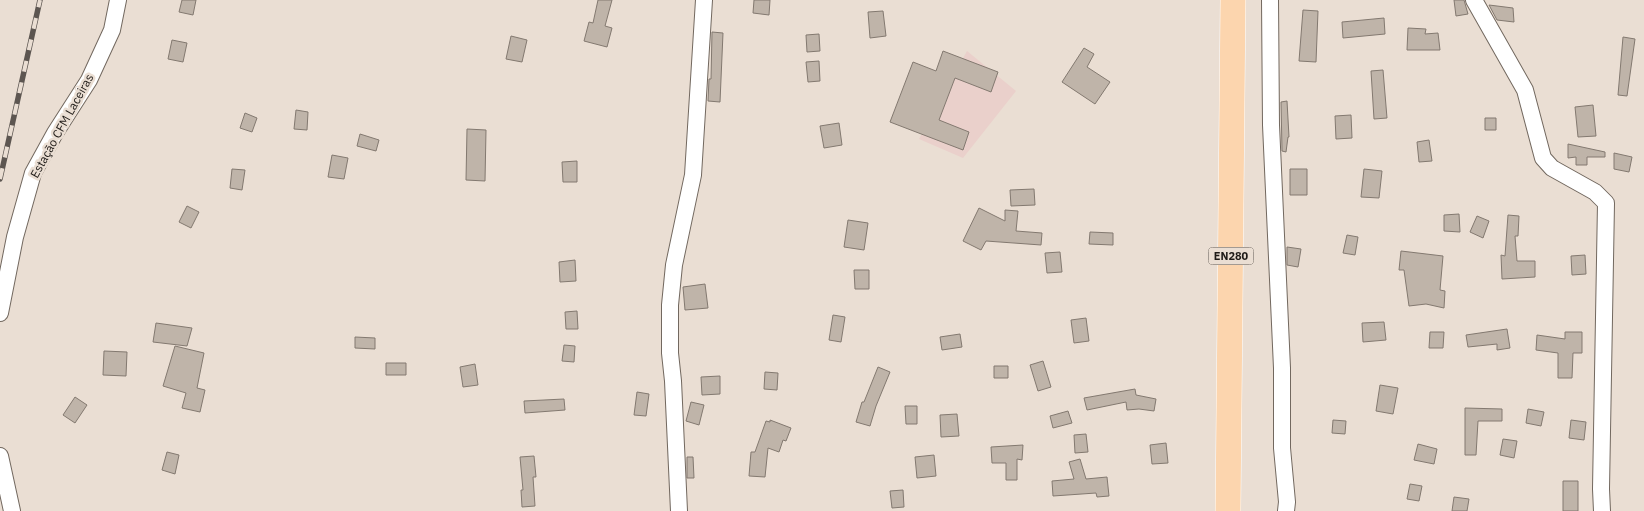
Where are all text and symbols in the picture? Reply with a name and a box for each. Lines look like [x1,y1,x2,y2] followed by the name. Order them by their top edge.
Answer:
[27,71,96,180] street label: Estação CFM Laceiras
[1208,248,1254,264] road number: EN280

